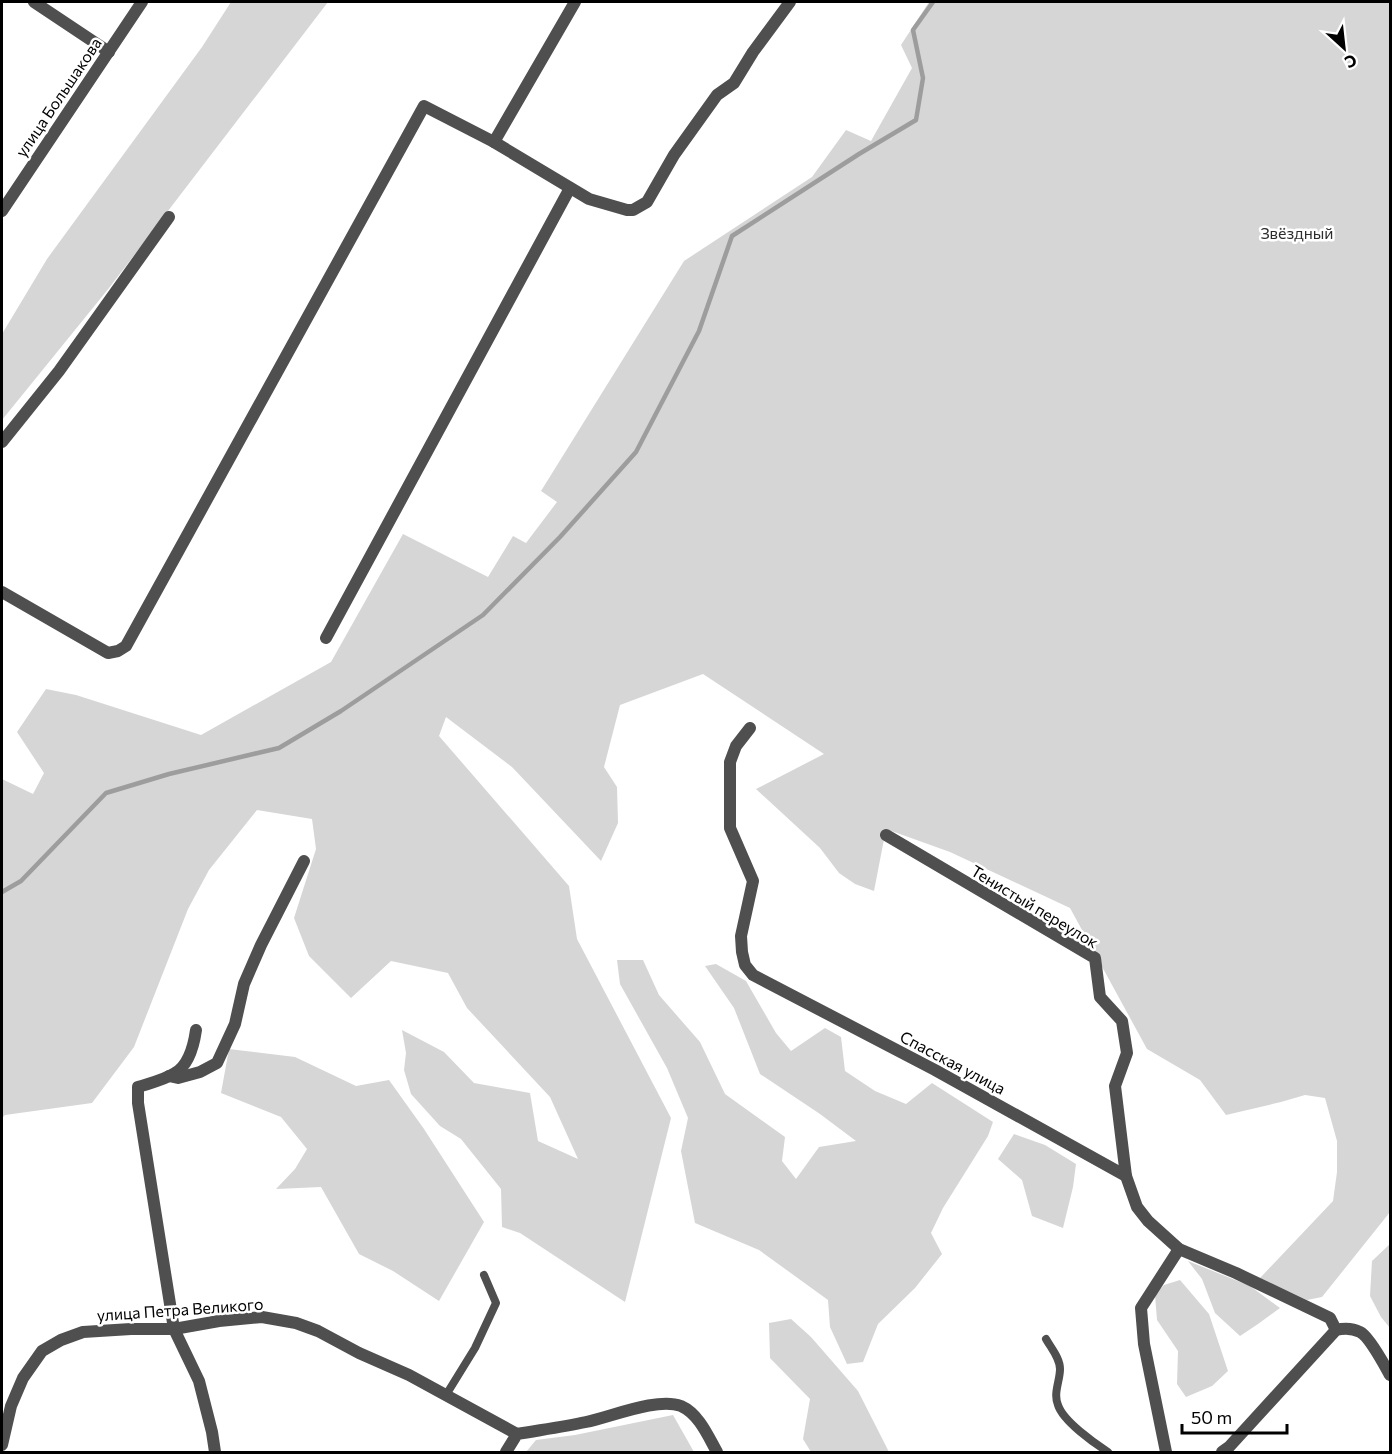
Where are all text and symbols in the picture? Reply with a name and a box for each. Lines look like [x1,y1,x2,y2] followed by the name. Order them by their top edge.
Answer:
[1314,18,1374,78] north arrow
[11,34,105,160] street label: улица Большакова
[1342,51,1360,73] text: С
[1260,223,1334,242] park label: Звёздный
[968,860,1103,952] street label: Тенистый переулок
[897,1026,1009,1098] street label: Спасская улица
[96,1294,264,1324] street label: улица Петра Великого
[1182,1397,1287,1435] scale bar
[1191,1406,1232,1428] text: 50 m

